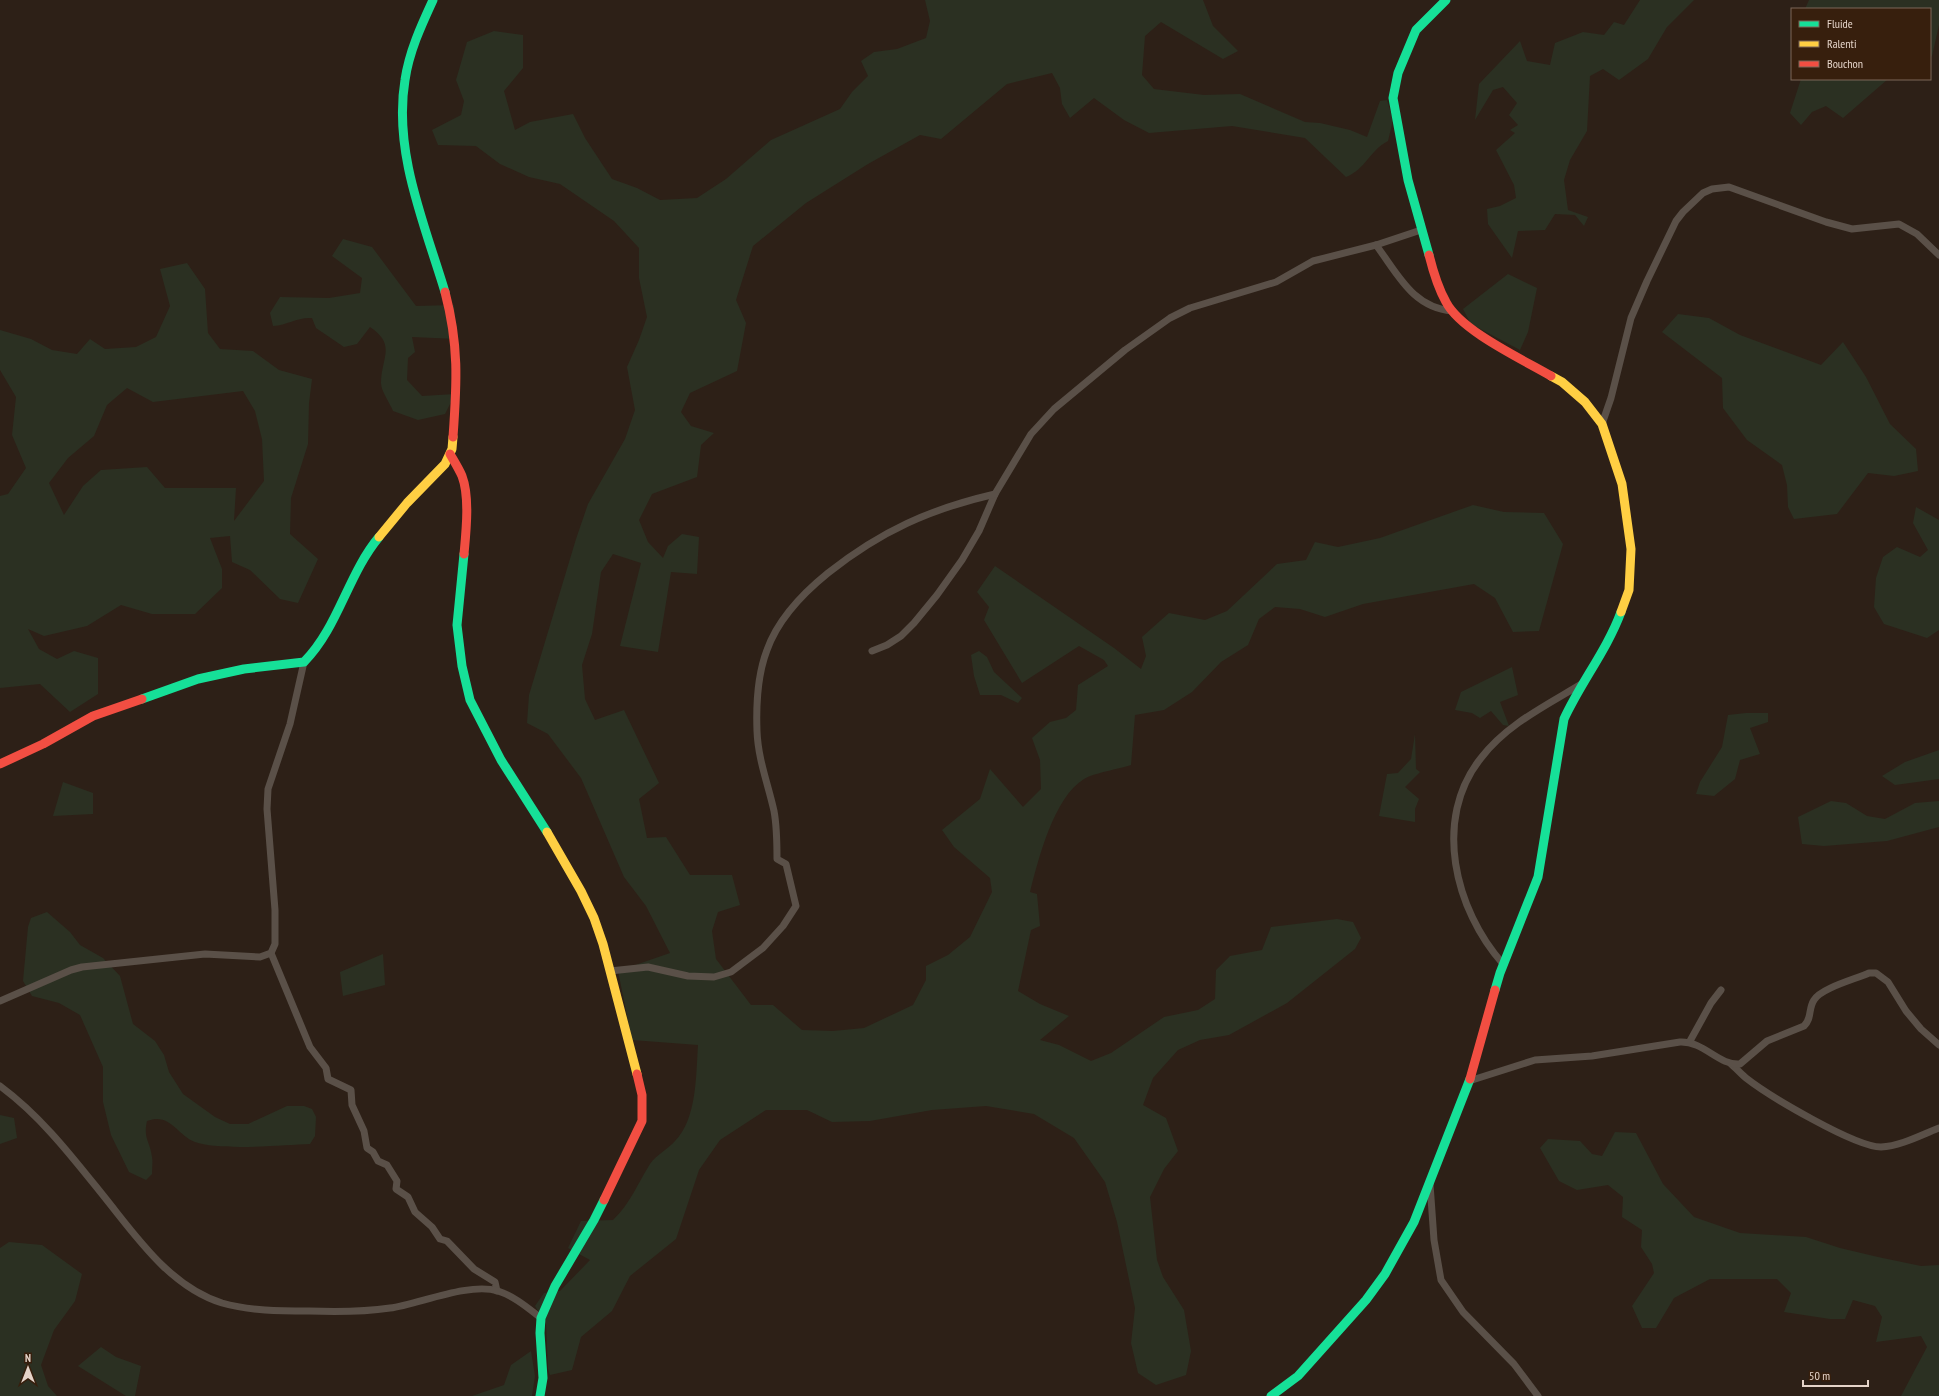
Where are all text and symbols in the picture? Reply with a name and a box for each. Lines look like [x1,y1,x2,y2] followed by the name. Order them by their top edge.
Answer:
[1791,8,1931,80] legend
[1827,16,1853,31] text: Fluide
[1827,36,1856,51] text: Ralenti
[1827,56,1863,71] text: Bouchon
[8,1348,48,1388] north arrow
[25,1351,31,1365] text: N
[1803,1362,1868,1388] scale bar
[1809,1368,1830,1383] text: 50 m

